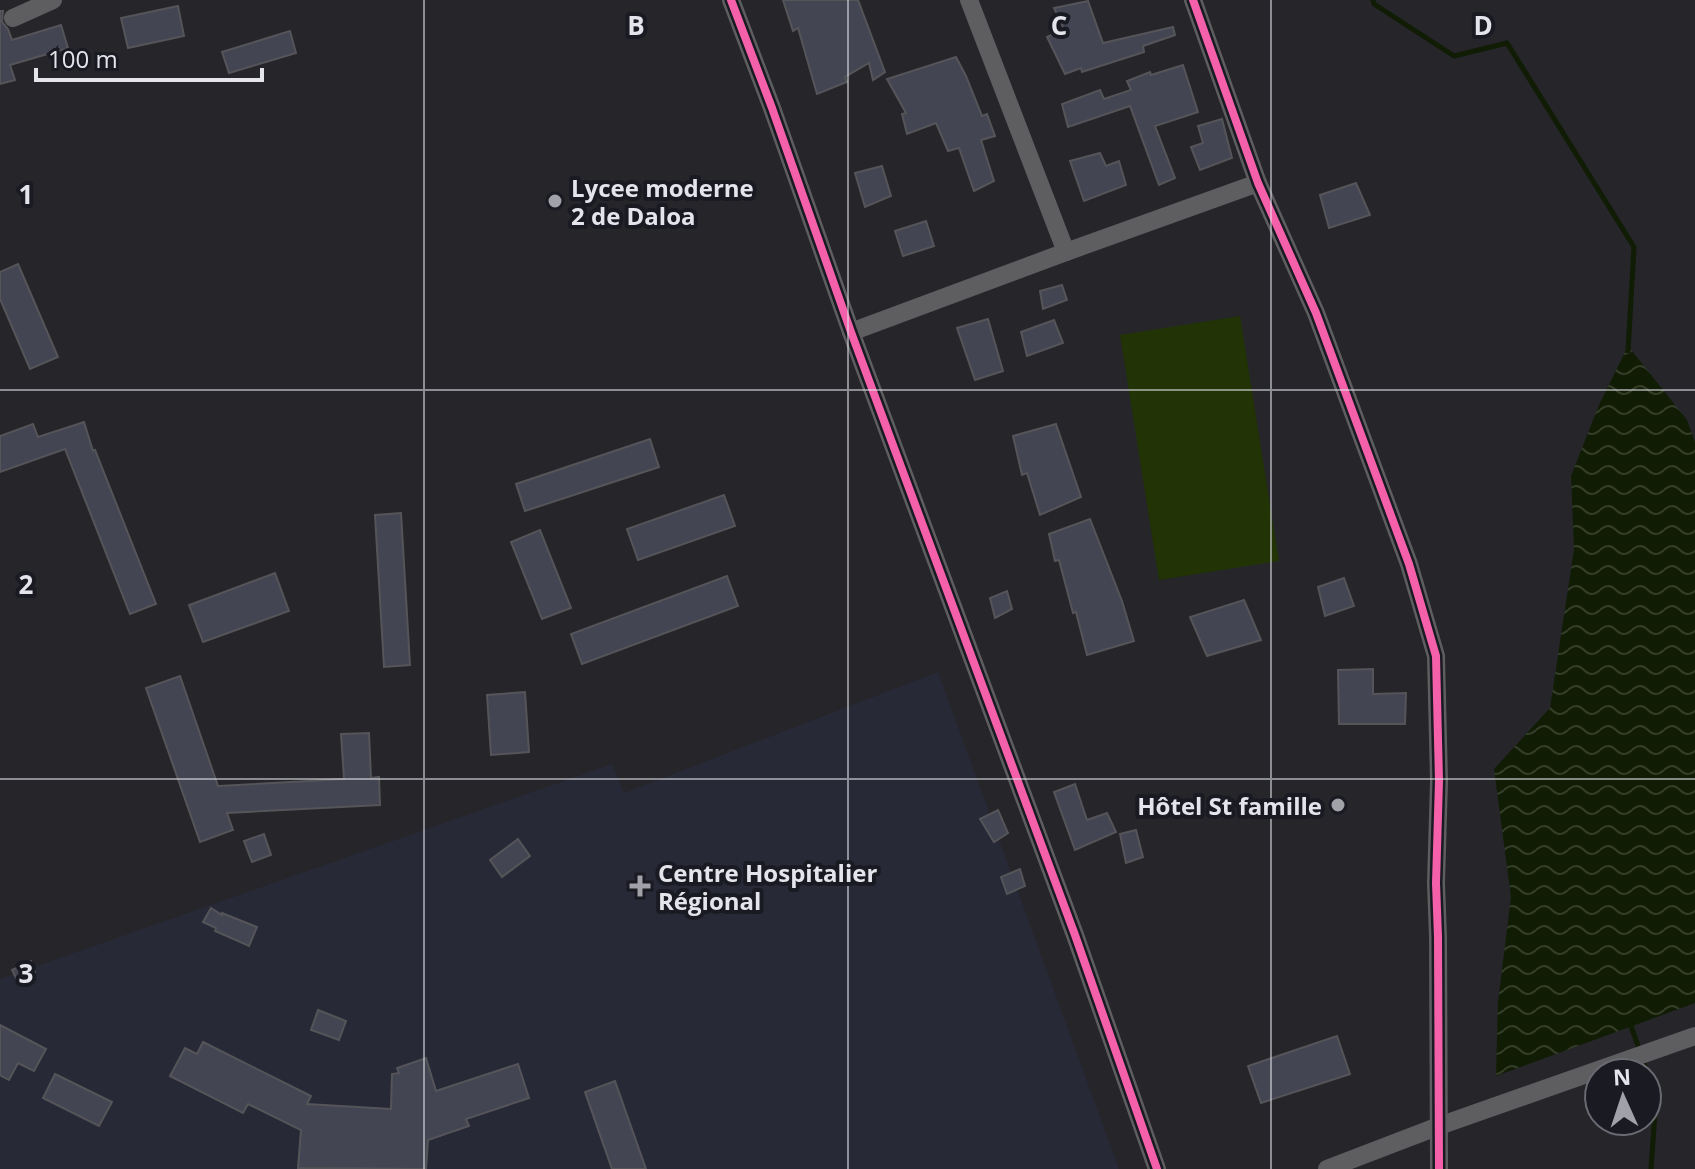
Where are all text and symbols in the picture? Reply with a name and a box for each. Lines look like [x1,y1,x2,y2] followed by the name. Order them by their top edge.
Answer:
[627,7,645,43] text: B
[1051,7,1067,43] text: C
[1473,7,1493,43] text: D
[36,32,262,82] scale bar
[48,42,118,75] text: 100 m
[571,171,754,232] place label: Lycee moderne 2 de Daloa
[19,176,33,212] text: 1
[546,192,564,210] marker: Lycee moderne 2 de Daloa
[19,566,34,602] text: 2
[1137,789,1322,822] place label: Hôtel St famille
[1329,796,1347,814] marker: Hôtel St famille
[658,856,877,917] place label: Centre Hospitalier Régional
[629,875,651,897] marker: Centre Hospitalier Régional
[19,955,33,991] text: 3
[1583,1057,1663,1137] north arrow
[1612,1061,1632,1091] text: N

